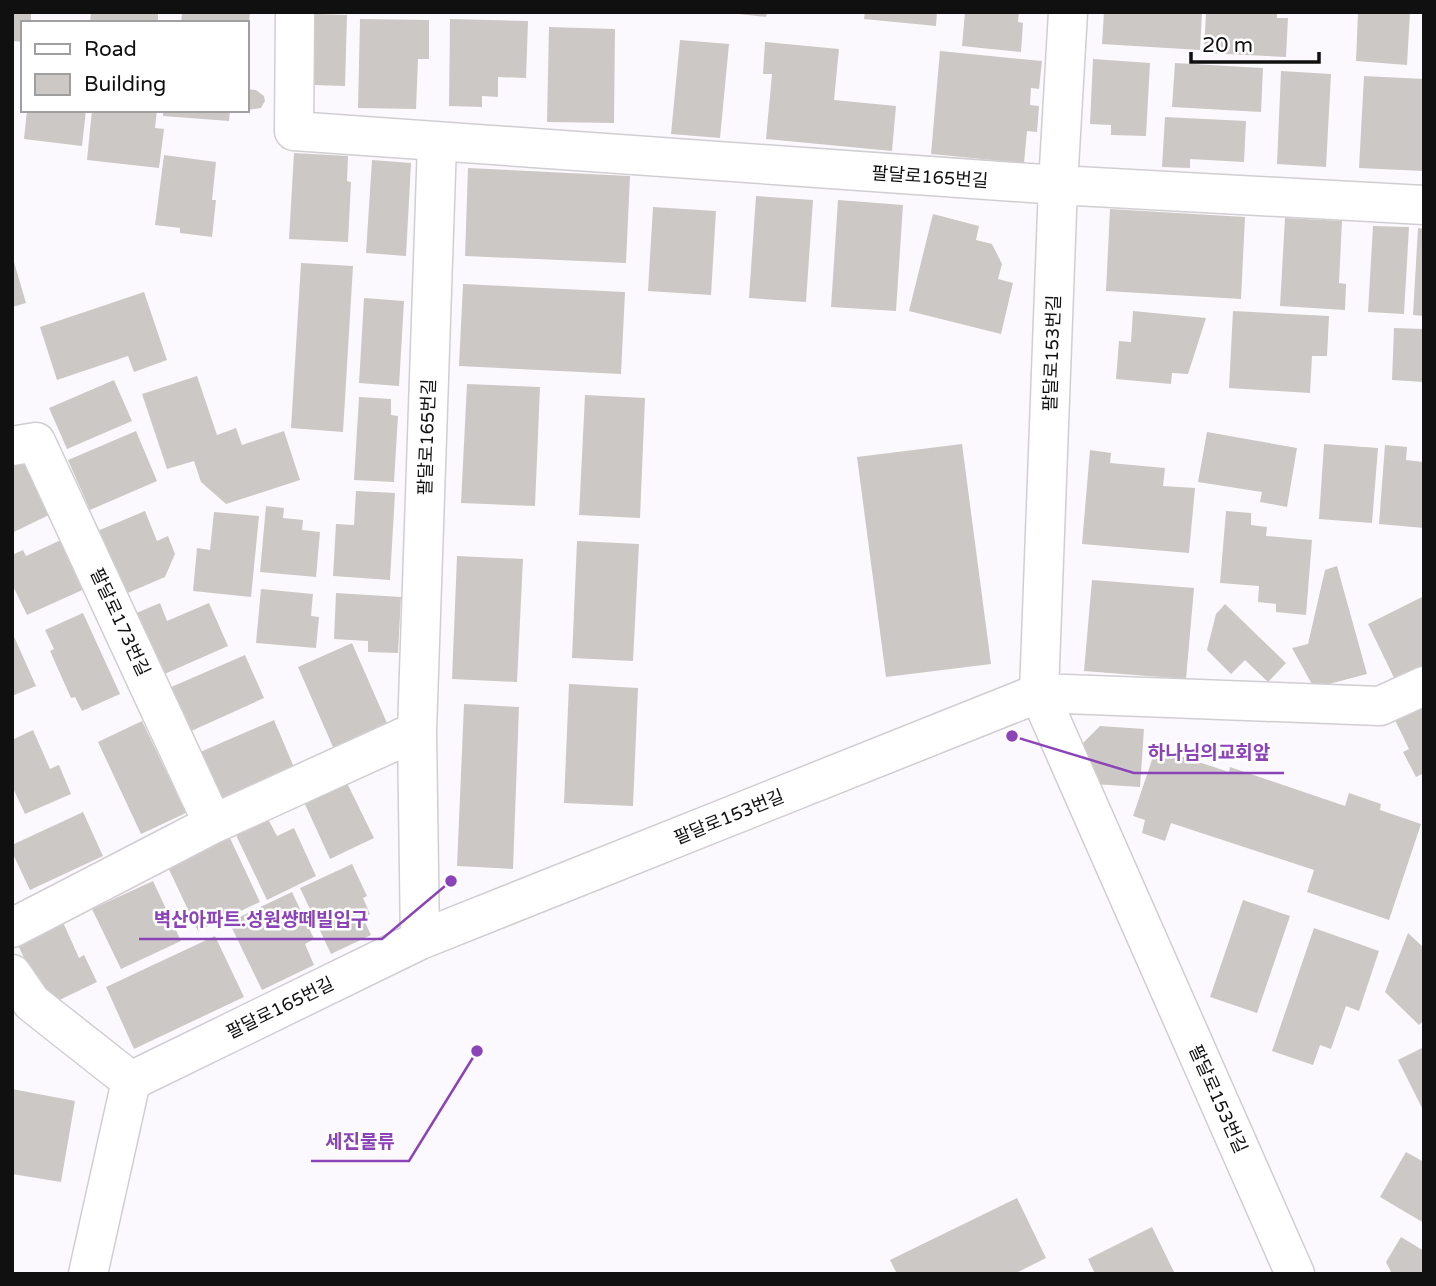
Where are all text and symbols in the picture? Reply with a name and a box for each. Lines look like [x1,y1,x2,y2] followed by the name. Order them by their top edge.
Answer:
[21,21,248,112] legend
[1191,21,1319,65] scale bar
[1202,33,1253,58] text: 20 m
[84,37,137,62] text: Road
[84,72,166,97] text: Building
[871,162,989,192] street label: 팔달로165번길
[1039,294,1065,412] street label: 팔달로153번길
[414,378,440,496] street label: 팔달로165번길
[85,564,155,680] street label: 팔달로173번길
[1134,733,1284,773] callout: 하나님의교회앞
[1148,742,1270,764] text: 하나님의교회앞
[671,785,787,849] street label: 팔달로153번길
[139,899,382,939] callout: 벽산아파트.성원썅떼빌입구
[154,909,368,931] text: 벽산아파트.성원썅떼빌입구
[223,973,337,1043] street label: 팔달로165번길
[1184,1041,1252,1157] street label: 팔달로153번길
[311,1121,409,1161] callout: 세진물류
[325,1131,395,1153] text: 세진물류

